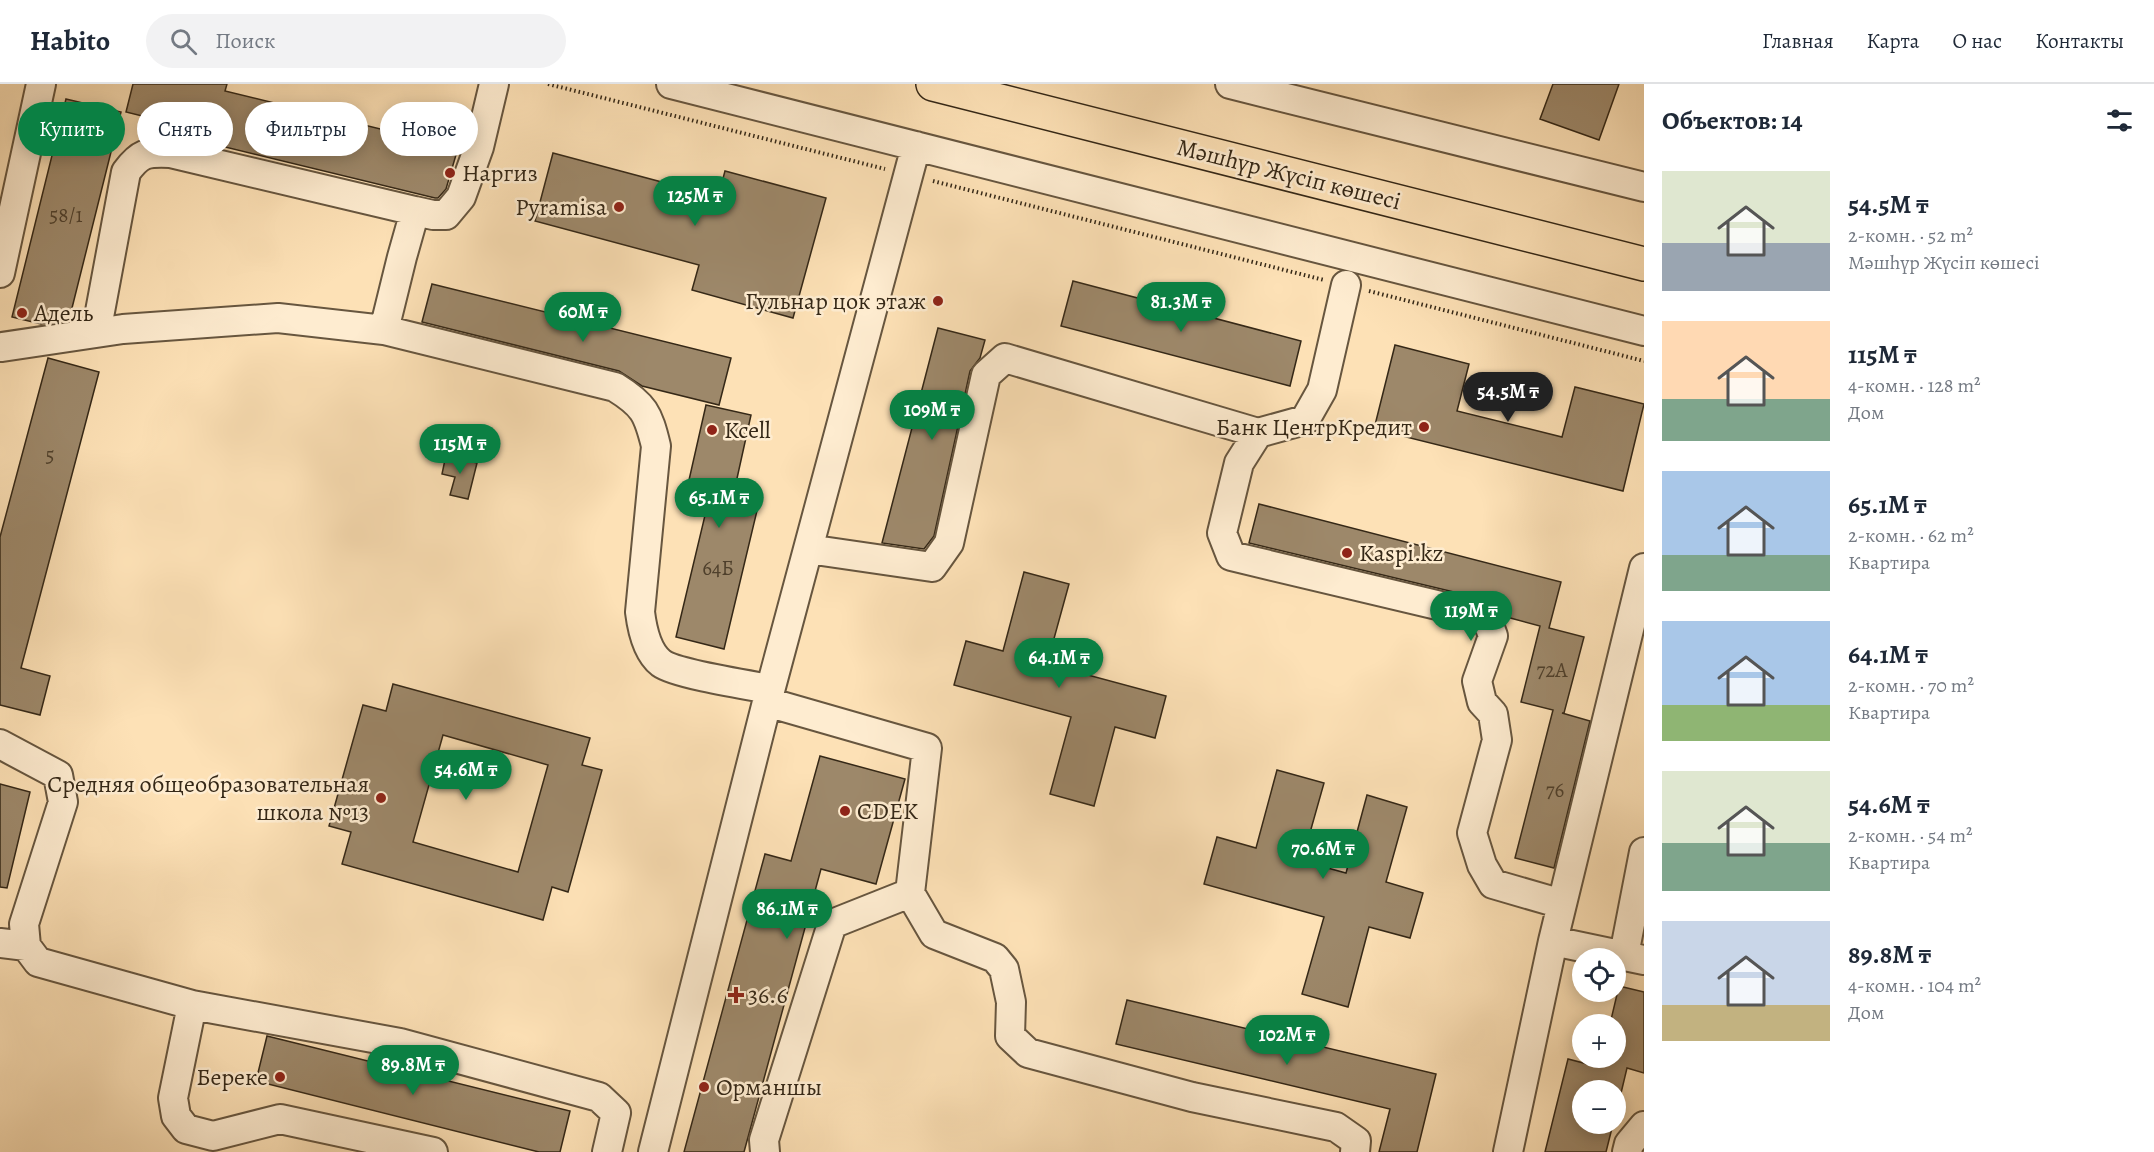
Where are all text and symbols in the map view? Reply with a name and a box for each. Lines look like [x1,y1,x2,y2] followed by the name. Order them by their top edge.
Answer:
[146,14,566,68] search box
[30,22,110,60] text: Habito
[167,25,200,58] icon: search
[215,26,275,56] text: Поиск
[1762,27,1834,55] text: Главная
[1867,27,1919,55] text: Карта
[1952,27,2002,55] text: О нас
[2035,27,2124,55] text: Контакты
[18,102,125,156] chip: Купить
[137,102,233,156] chip: Снять
[245,102,368,156] chip: Фильтры
[380,102,478,156] chip: Новое
[1662,103,1803,138] text: Объектов: 14
[2103,104,2136,137] icon: filters
[1174,131,1404,217] street label: Мәшһүр Жүсіп көшесі
[462,157,538,189] place label: Наргиз
[443,166,457,180] marker: Наргиз
[646,176,744,227] pin: 125M ₸
[667,182,723,209] text: 125M ₸
[1848,187,1929,222] text: 54.5M ₸
[515,191,608,223] place label: Pyramisa
[1710,195,1782,267] icon: home
[612,200,626,214] marker: Pyramisa
[49,201,83,229] house number: 58/1
[1848,222,1973,249] text: 2-комн. · 52 m²
[1848,249,2040,276] text: Мәшһүр Жүсіп көшесі
[1126,282,1236,333] pin: 81.3M ₸
[745,285,926,317] place label: Гульнар цок этаж
[1151,288,1211,315] text: 81.3M ₸
[541,292,625,343] pin: 60M ₸
[931,294,945,308] marker: Гульнар цок этаж
[33,297,94,329] place label: Адель
[558,298,608,325] text: 60M ₸
[15,306,29,320] marker: Адель
[1848,337,1917,372] text: 115M ₸
[1710,345,1782,417] icon: home
[1453,372,1563,423] pin: 54.5M ₸
[1848,372,1981,399] text: 4-комн. · 128 m²
[1477,378,1539,405] text: 54.5M ₸
[883,390,981,441] pin: 109M ₸
[904,396,960,423] text: 109M ₸
[1848,399,1884,426] text: Дом
[1216,411,1412,443] place label: Банк ЦентрКредит
[724,414,771,446] place label: Kcell
[1417,420,1431,434] marker: Банк ЦентрКредит
[705,423,719,437] marker: Kcell
[411,424,509,475] pin: 115M ₸
[434,430,486,457] text: 115M ₸
[45,441,55,469] house number: 5
[664,478,774,529] pin: 65.1M ₸
[689,484,749,511] text: 65.1M ₸
[1848,487,1927,522] text: 65.1M ₸
[1710,495,1782,567] icon: home
[1848,522,1974,549] text: 2-комн. · 62 m²
[1359,537,1443,569] place label: Kaspi.kz
[1340,546,1354,560] marker: Kaspi.kz
[1848,549,1930,576] text: Квартира
[702,554,734,582] house number: 64Б
[1422,591,1520,642] pin: 119M ₸
[1444,597,1498,624] text: 119M ₸
[1848,637,1928,672] text: 64.1M ₸
[1004,638,1114,689] pin: 64.1M ₸
[1028,644,1090,671] text: 64.1M ₸
[1710,645,1782,717] icon: home
[1536,656,1568,684] house number: 72А
[1848,672,1974,699] text: 2-комн. · 70 m²
[1848,699,1930,726] text: Квартира
[411,750,521,801] pin: 54.6M ₸
[435,756,497,783] text: 54.6M ₸
[47,768,369,828] place label: Средняя общеобразовательная школа №13
[1546,776,1565,804] house number: 76
[1848,787,1930,822] text: 54.6M ₸
[374,791,388,805] marker: Средняя общеобразовательная школа №13
[857,795,918,827] place label: CDEK
[1710,795,1782,867] icon: home
[838,804,852,818] marker: CDEK
[1848,822,1973,849] text: 2-комн. · 54 m²
[1268,829,1378,880] pin: 70.6M ₸
[1291,835,1355,862] text: 70.6M ₸
[1848,849,1930,876] text: Квартира
[732,889,842,940] pin: 86.1M ₸
[756,895,818,922] text: 86.1M ₸
[1848,937,1931,972] text: 89.8M ₸
[1710,945,1782,1017] icon: home
[1572,948,1626,1134] map controls
[1572,948,1626,1002] button: locate
[1848,972,1981,999] text: 4-комн. · 104 m²
[748,979,787,1011] place label: 36.6
[729,988,743,1002] marker: 36.6
[1848,999,1884,1026] text: Дом
[1572,1014,1626,1068] button: +
[1238,1015,1336,1066] pin: 102M ₸
[1259,1021,1315,1048] text: 102M ₸
[358,1045,468,1096] pin: 89.8M ₸
[381,1051,445,1078] text: 89.8M ₸
[196,1061,268,1093] place label: Береке
[273,1070,287,1084] marker: Береке
[716,1071,822,1103] place label: Орманшы
[697,1080,711,1094] marker: Орманшы
[1572,1080,1626,1134] button: −

